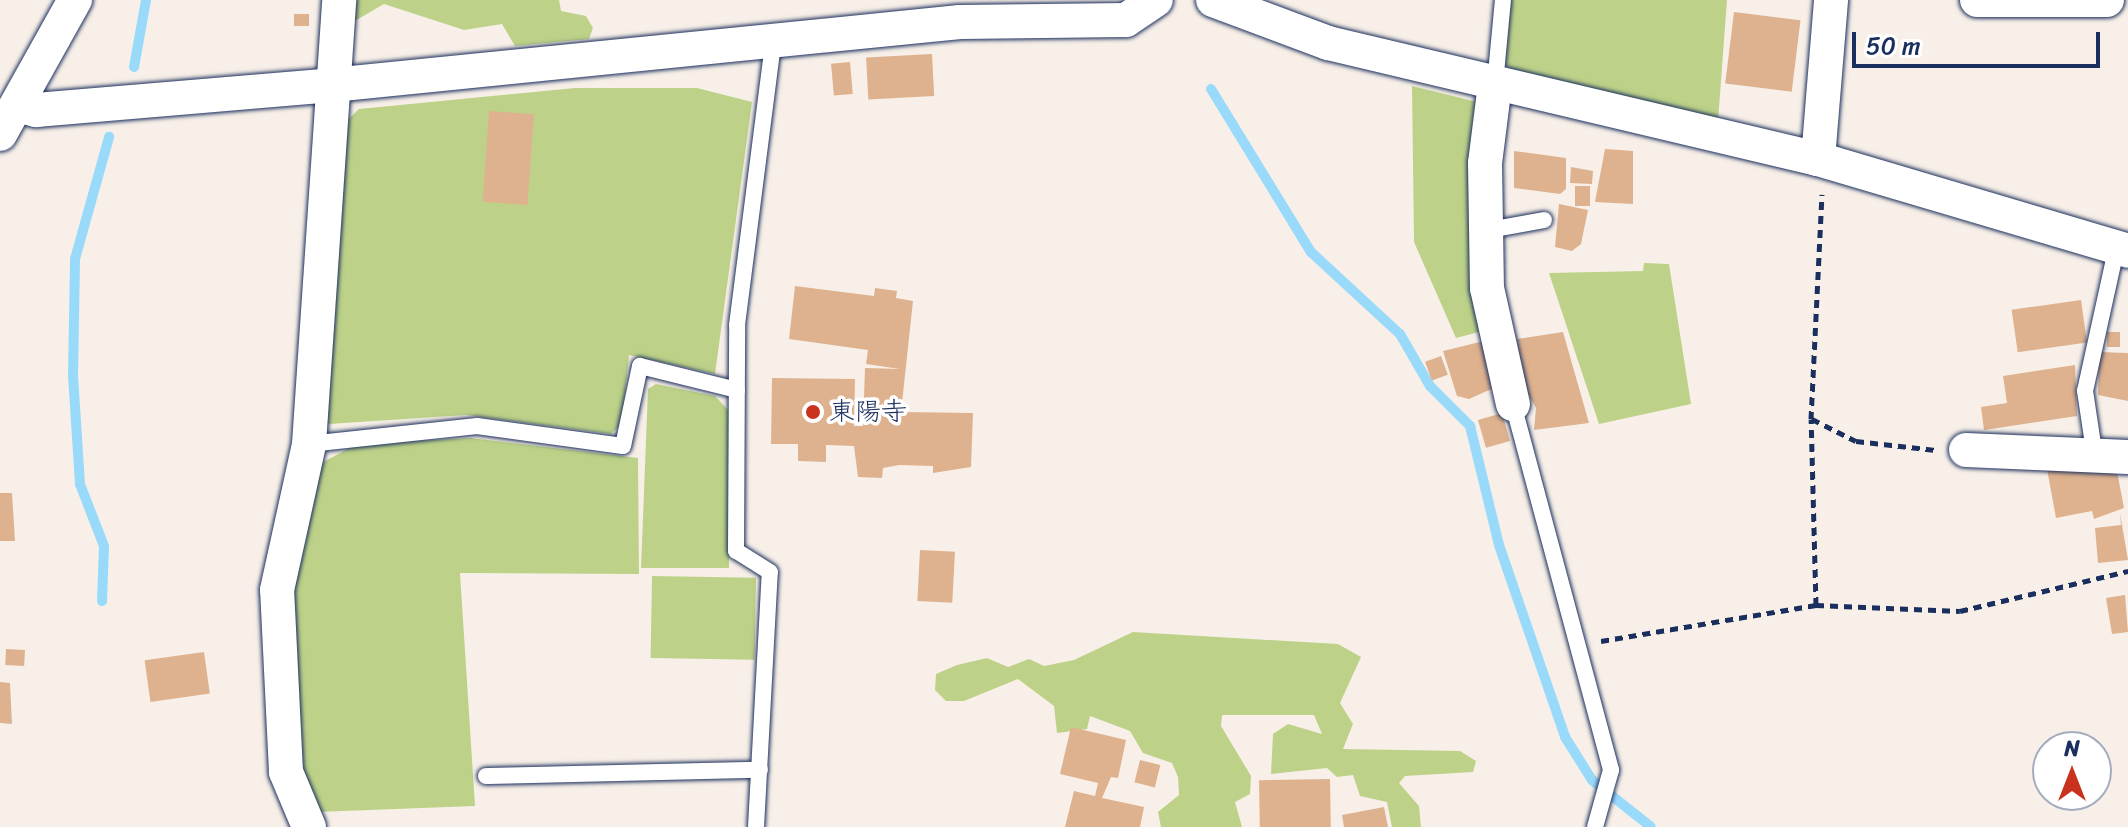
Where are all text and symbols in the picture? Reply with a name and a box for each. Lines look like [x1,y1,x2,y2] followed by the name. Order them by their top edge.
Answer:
[1856,16,2104,66] scale bar
[1866,25,1921,67] text: 50 m
[829,396,907,428] place label: 東陽寺
[804,403,822,421] marker: 東陽寺
[2064,729,2080,768] text: N
[2032,731,2112,811] north arrow

